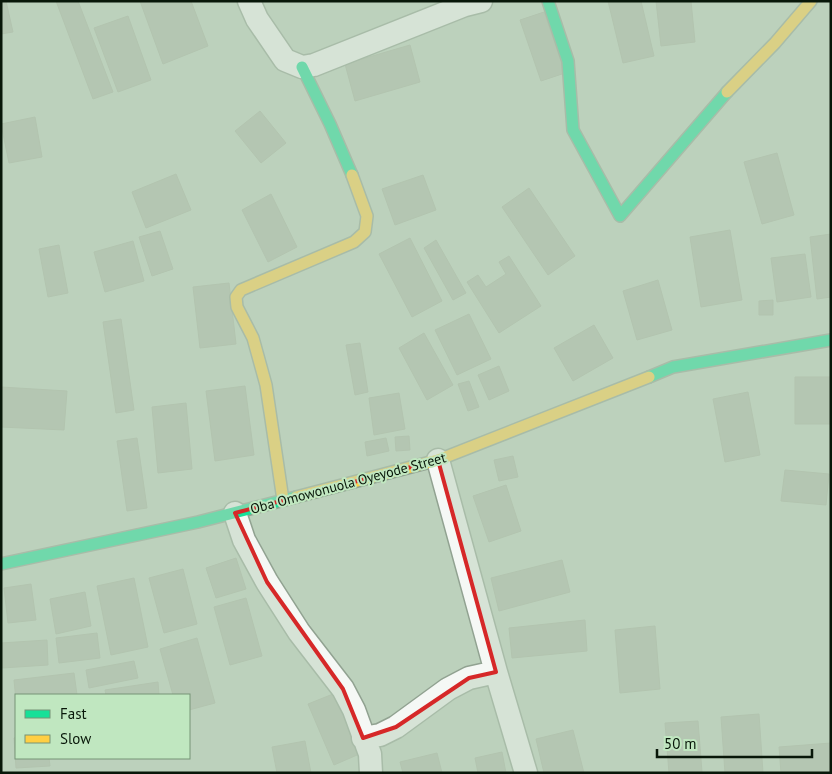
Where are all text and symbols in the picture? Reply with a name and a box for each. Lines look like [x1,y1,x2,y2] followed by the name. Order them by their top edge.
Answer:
[248,448,448,518] street label: Oba Omowonuola Oyeyode Street
[15,694,190,759] legend
[60,704,87,723] text: Fast
[657,726,812,758] scale bar
[60,729,91,748] text: Slow
[664,734,697,753] text: 50 m

